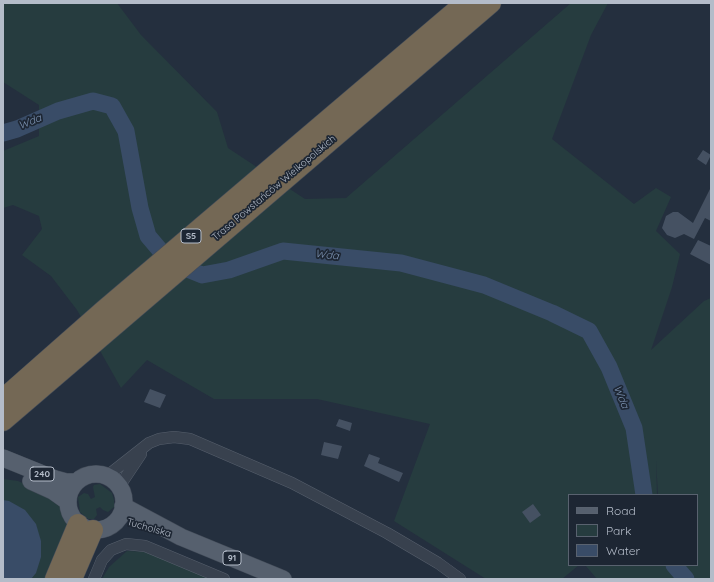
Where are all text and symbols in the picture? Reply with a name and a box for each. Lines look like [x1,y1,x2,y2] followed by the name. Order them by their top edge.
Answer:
[16,111,44,133] water label: Wda
[210,133,338,243] street label: Trasa Powstańców Wielkopolskich
[181,229,201,243] road number: S5
[314,247,340,263] water label: Wda
[610,383,632,411] water label: Wda
[30,467,54,481] road number: 240
[568,494,698,566] legend
[606,503,636,518] text: Road
[125,516,173,540] street label: Tucholska
[606,523,631,538] text: Park
[606,543,640,558] text: Water
[223,551,241,565] road number: 91

